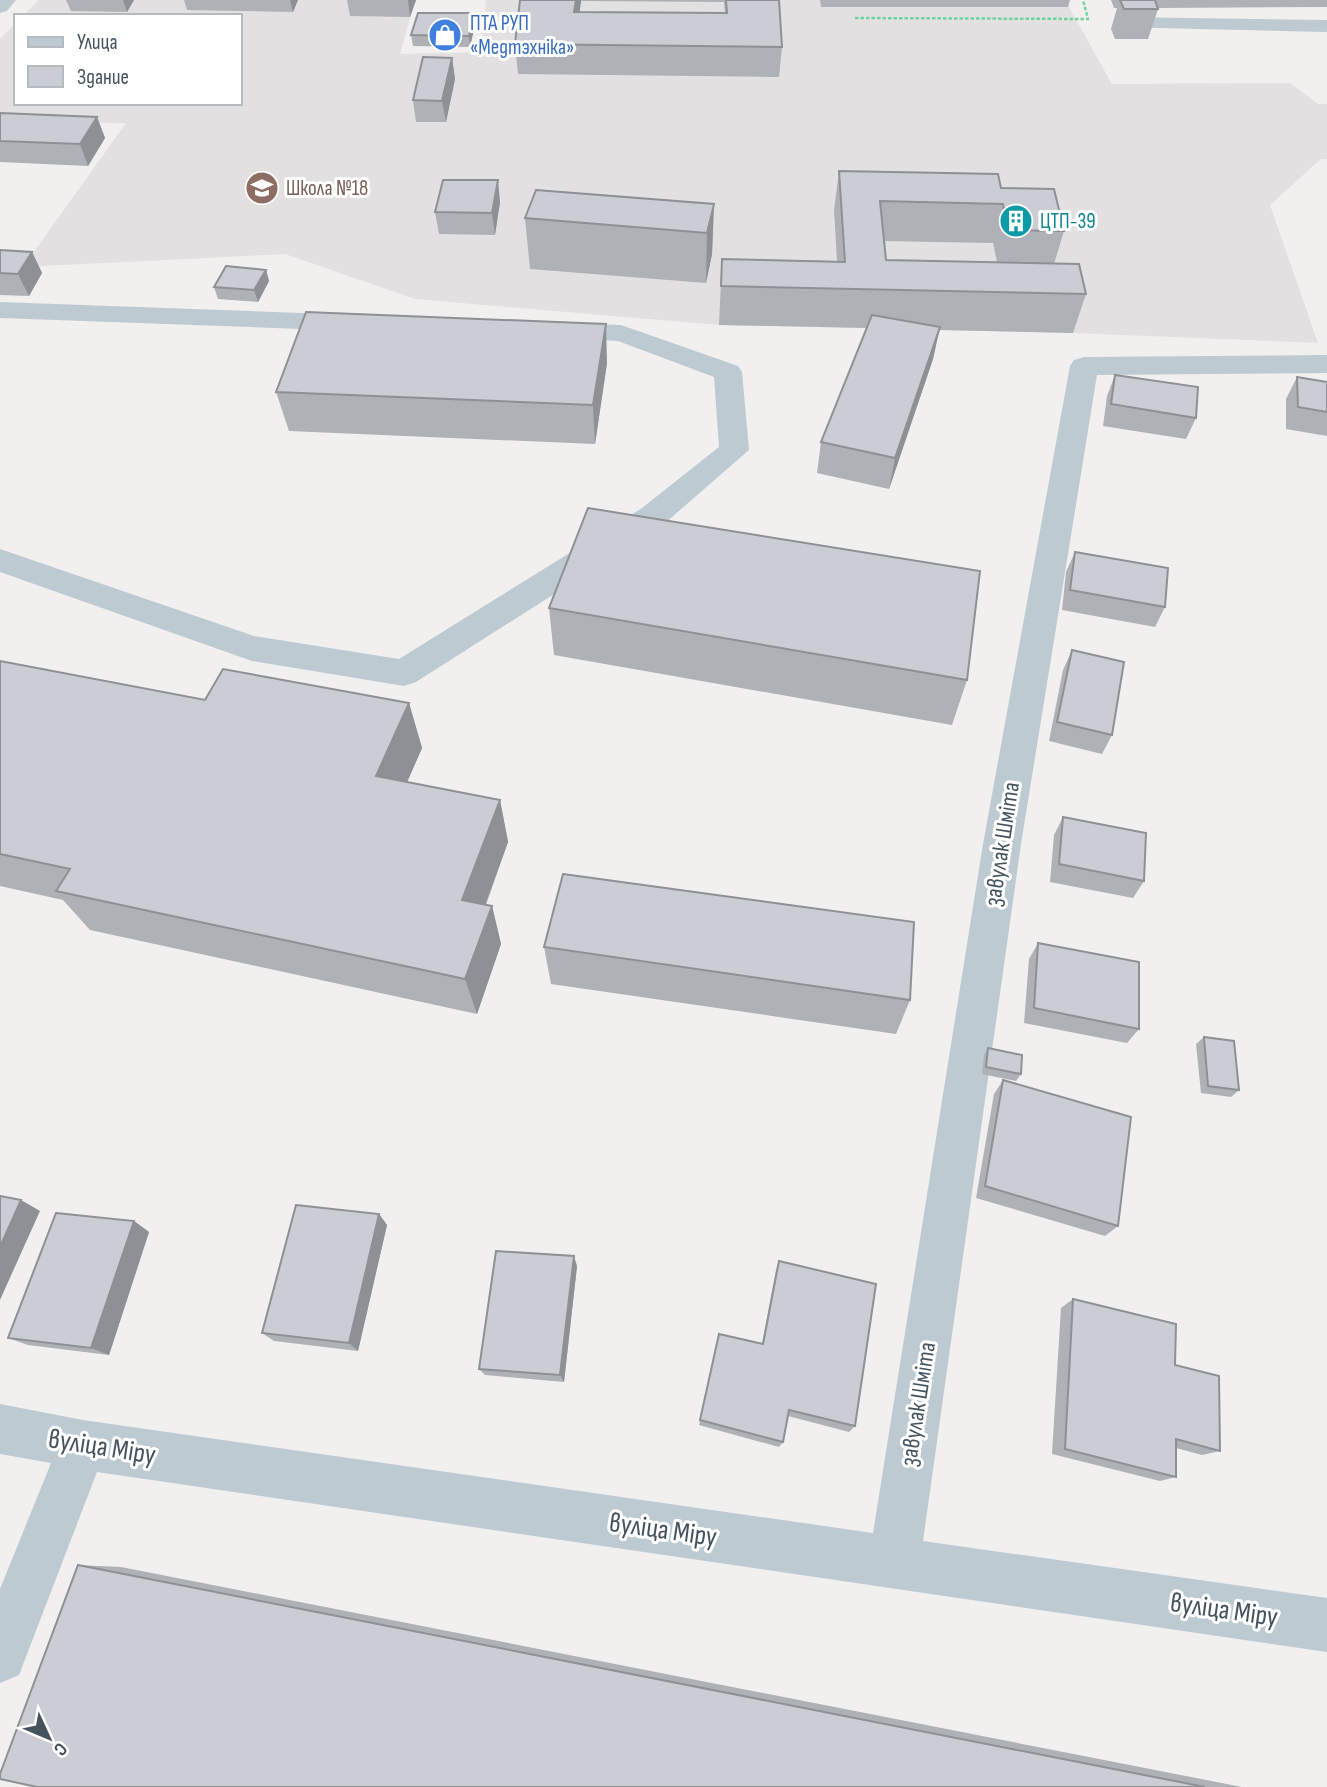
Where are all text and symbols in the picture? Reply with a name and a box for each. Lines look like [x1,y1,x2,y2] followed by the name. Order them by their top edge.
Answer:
[470,11,574,60] place label: ПТА РУП «Медтэхніка»
[14,14,242,105] legend
[426,16,464,54] shop icon: ПТА РУП «Медтэхніка»
[77,30,118,55] text: Улица
[77,65,129,90] text: Здание
[243,169,281,207] school or university icon: Школа №18
[286,176,368,201] place label: Школа №18
[997,202,1035,240] building icon: ЦТП-39
[1040,209,1096,234] place label: ЦТП-39
[978,780,1026,908] street label: завулак Шміта
[894,1340,942,1468] street label: завулак Шміта
[46,1422,158,1472] street label: вуліца Міру
[607,1506,719,1554] street label: вуліца Міру
[1168,1586,1280,1634] street label: вуліца Міру
[14,1703,84,1773] north arrow
[48,1737,72,1760] text: С

